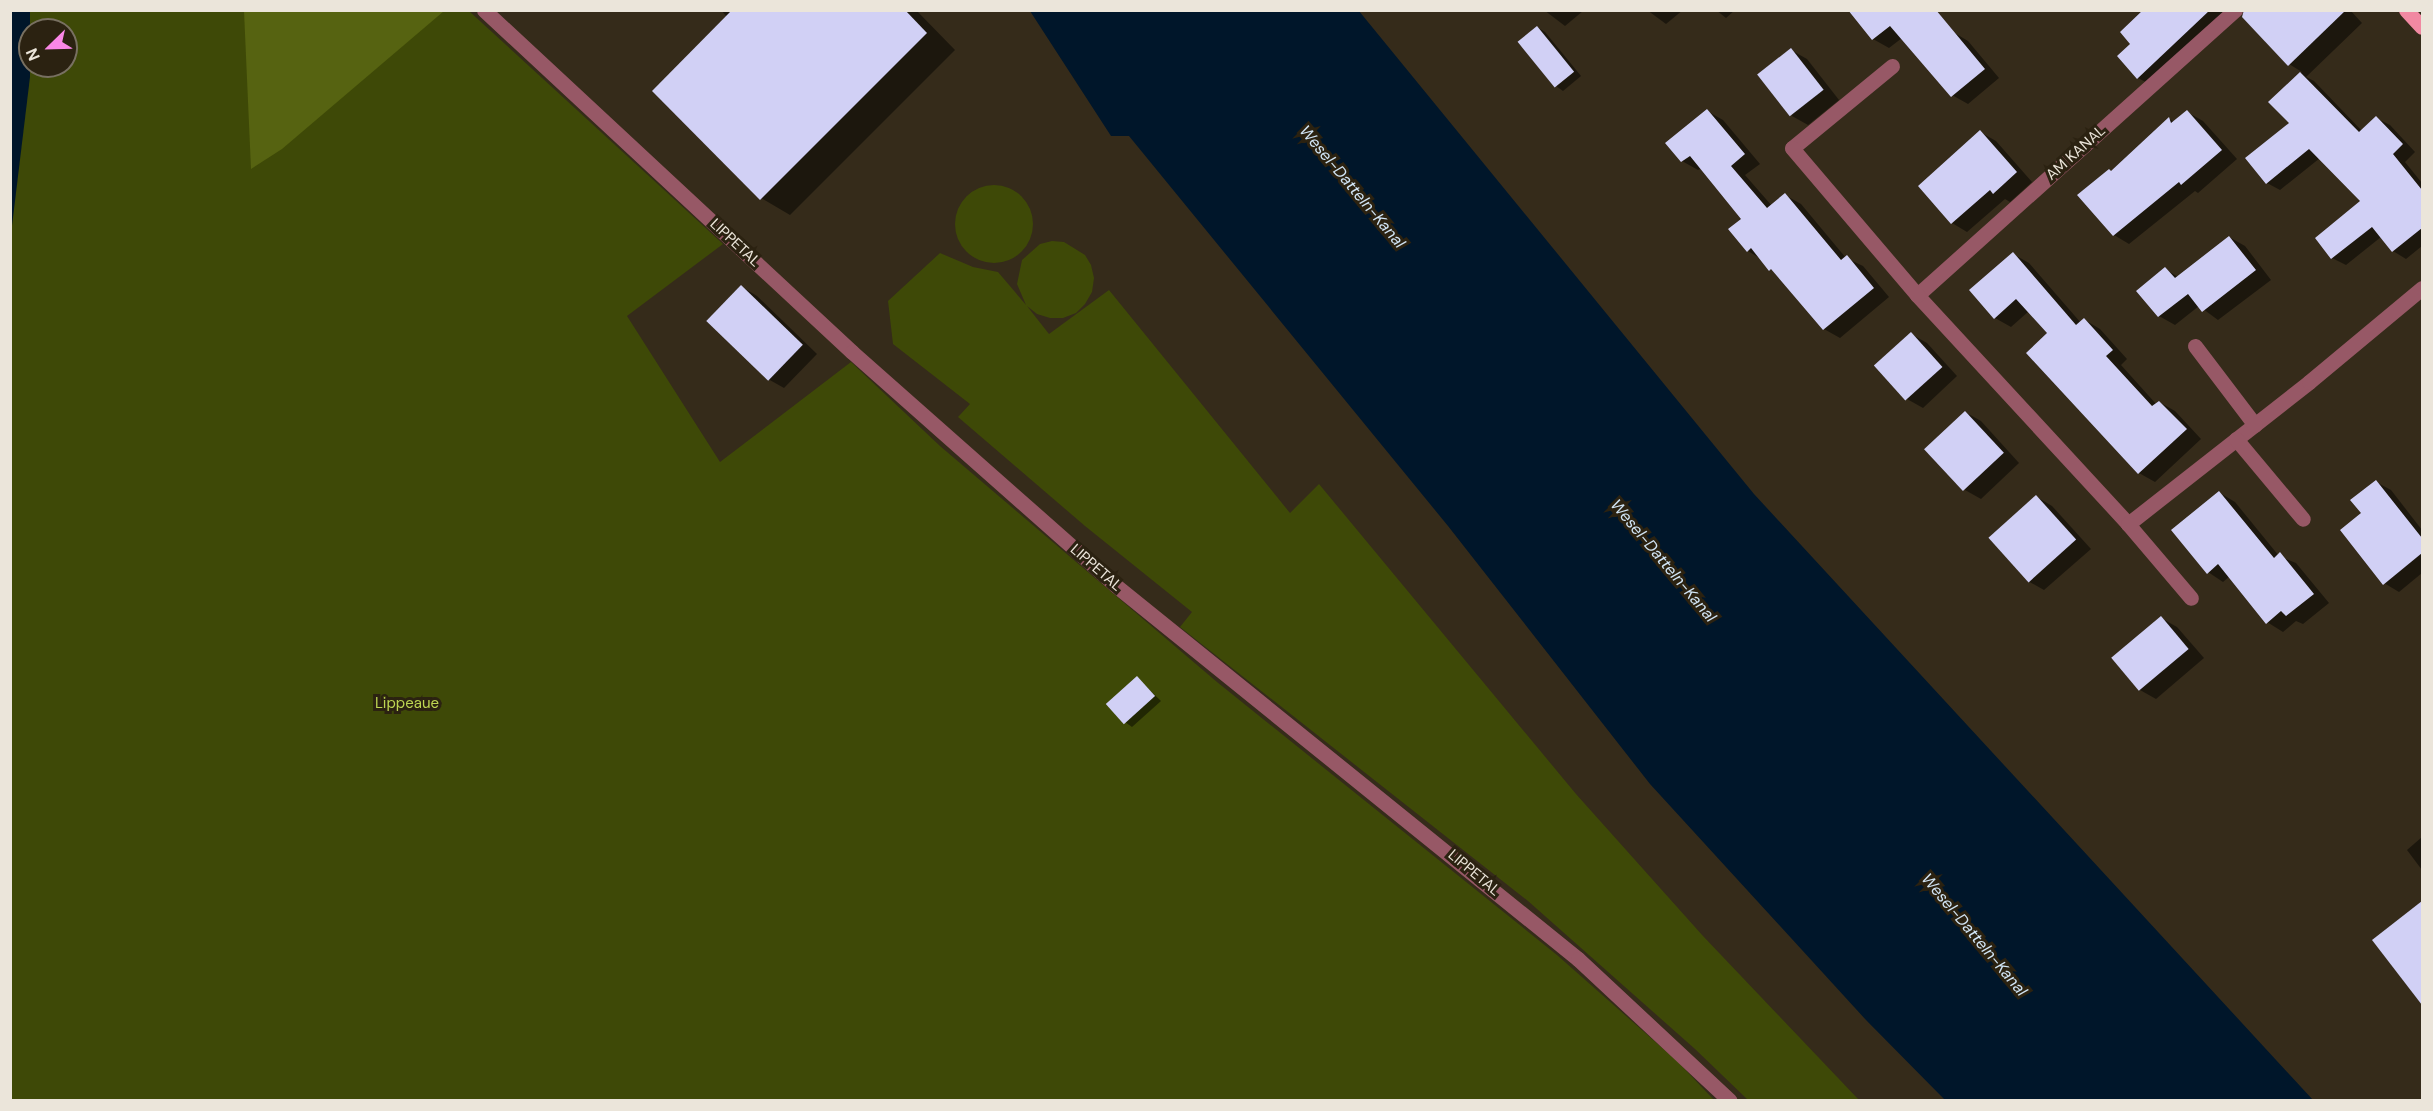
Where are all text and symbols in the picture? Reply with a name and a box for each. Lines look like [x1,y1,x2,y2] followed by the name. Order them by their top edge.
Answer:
[18,18,78,78] north arrow
[21,45,45,64] text: N
[1295,122,1409,252] water label: Wesel-Datteln-Kanal
[2043,122,2109,184] street label: AM KANAL
[706,215,764,271] street label: LIPPETAL
[1606,496,1720,626] water label: Wesel-Datteln-Kanal
[1067,541,1125,595] street label: LIPPETAL
[375,695,439,713] park label: Lippeaue
[1444,846,1504,900] street label: LIPPETAL
[1917,870,2031,1000] water label: Wesel-Datteln-Kanal

